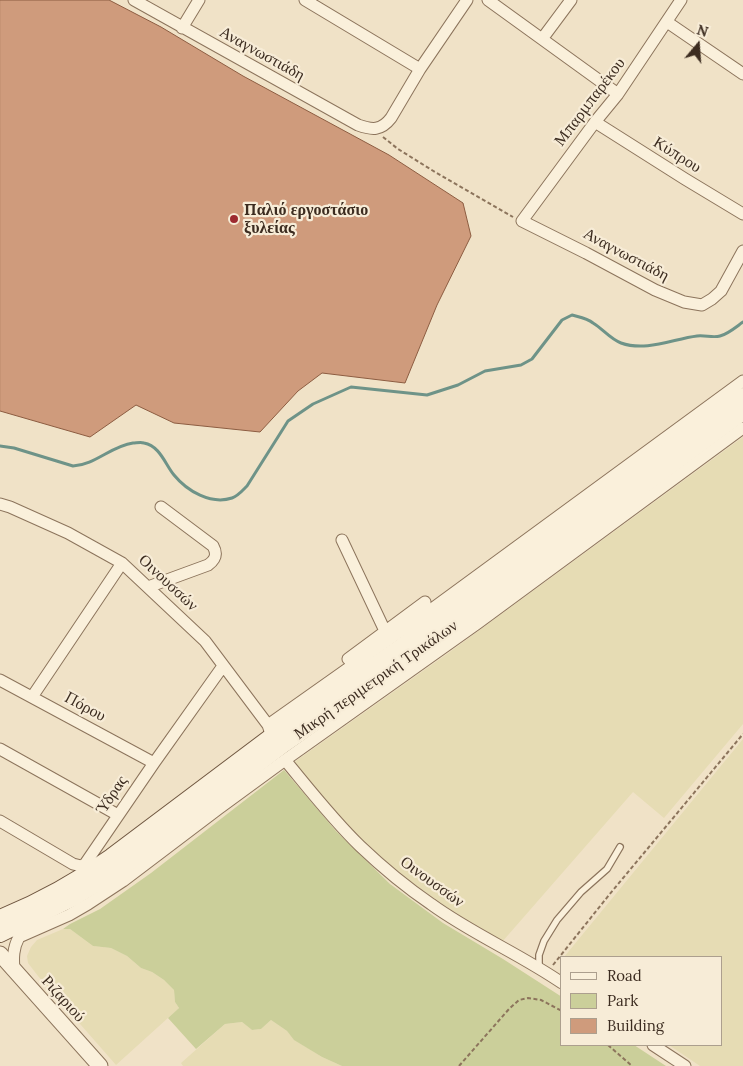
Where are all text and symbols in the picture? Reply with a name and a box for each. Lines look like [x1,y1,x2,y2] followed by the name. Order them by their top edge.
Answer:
[673,20,723,70] north arrow
[695,20,711,41] text: N
[216,23,308,85] street label: Αναγνωστιάδη
[551,54,629,150] street label: Μπαρμπαρέκου
[650,133,704,177] street label: Κύπρου
[244,200,368,238] place label: Παλιό εργοστάσιο ξυλείας
[228,213,240,225] marker: Παλιό εργοστάσιο ξυλείας
[580,224,672,286] street label: Αναγνωστιάδη
[134,551,202,615] street label: Οινουσσών
[291,616,461,744] street label: Μικρή περιμετρική Τρικάλων
[61,688,109,726] street label: Πόρου
[92,772,132,818] street label: Ύδρας
[396,852,468,912] street label: Οινουσσών
[560,956,723,1046] legend
[607,966,642,985] text: Road
[37,972,89,1026] street label: Ριζαριού
[607,991,638,1010] text: Park
[607,1016,664,1035] text: Building

